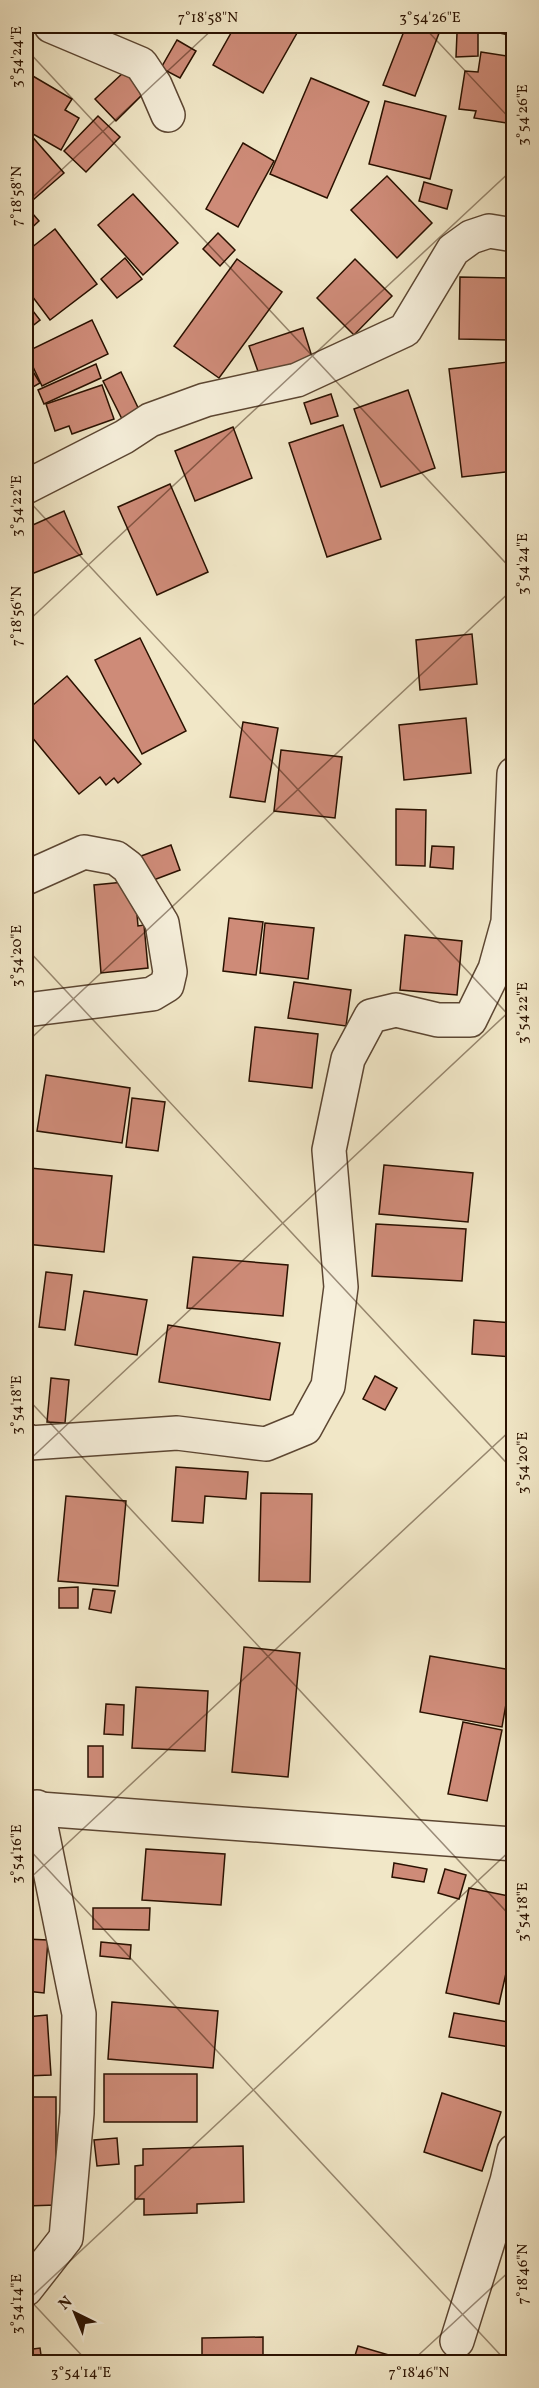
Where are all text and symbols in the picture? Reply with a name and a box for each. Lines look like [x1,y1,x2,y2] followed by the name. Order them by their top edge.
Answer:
[178,8,238,29] text: 7°18'58"N
[399,8,461,29] text: 3°54'26"E
[7,26,28,88] text: 3°54'24"E
[513,84,534,146] text: 3°54'26"E
[7,166,28,226] text: 7°18'58"N
[7,475,28,537] text: 3°54'22"E
[513,533,534,595] text: 3°54'24"E
[7,586,28,646] text: 7°18'56"N
[7,925,28,987] text: 3°54'20"E
[513,982,534,1044] text: 3°54'22"E
[7,1375,28,1435] text: 3°54'18"E
[513,1432,534,1494] text: 3°54'20"E
[7,1824,28,1884] text: 3°54'16"E
[513,1882,534,1942] text: 3°54'18"E
[513,2244,534,2304] text: 7°18'46"N
[7,2274,28,2334] text: 3°54'14"E
[45,2283,105,2343] north arrow
[54,2291,78,2316] text: N
[51,2363,111,2384] text: 3°54'14"E
[389,2363,449,2384] text: 7°18'46"N

